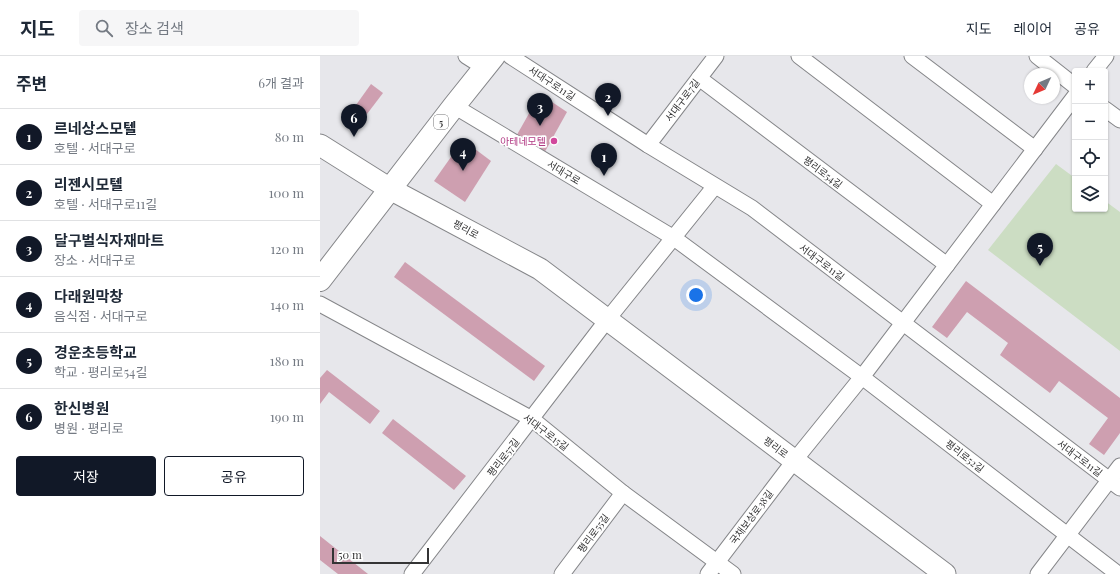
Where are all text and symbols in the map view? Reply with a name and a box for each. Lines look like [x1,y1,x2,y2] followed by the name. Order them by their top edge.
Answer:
[79,10,359,46] search box
[20,15,55,41] text: 지도
[93,17,115,39] icon: search
[125,18,184,38] text: 장소 검색
[966,19,992,38] text: 지도
[1014,19,1052,38] text: 레이어
[1074,19,1100,38] text: 공유
[526,63,578,103] street label: 서대구로11길
[1024,68,1060,104] north arrow
[1072,68,1108,212] map controls
[1072,68,1108,104] button: +
[16,72,47,94] text: 주변
[258,74,304,91] text: 6개 결과
[661,76,703,124] street label: 서대구로7길
[595,83,621,116] pin: 2
[527,93,553,126] pin: 3
[341,104,367,137] pin: 6
[1072,104,1108,140] button: −
[434,115,448,129] road number: 5
[54,118,137,138] text: 르네상스모텔
[27,128,31,145] text: 1
[275,128,304,145] text: 80 m
[500,134,546,148] place label: 아테네모텔
[549,136,559,146] marker: 아테네모텔
[450,138,476,171] pin: 4
[54,139,136,156] text: 호텔 · 서대구로
[1072,140,1108,176] button: locate
[591,143,617,176] pin: 1
[800,153,846,191] street label: 평리로54길
[545,157,583,187] street label: 서대구로
[54,174,123,194] text: 리젠시모텔
[1072,176,1108,212] button: layers
[26,184,32,201] text: 2
[269,184,304,201] text: 100 m
[54,195,157,212] text: 호텔 · 서대구로11길
[451,216,481,242] street label: 평리로
[54,230,164,250] text: 달구벌식자재마트
[1027,233,1053,266] pin: 5
[26,240,32,257] text: 3
[270,240,304,257] text: 120 m
[796,240,848,284] street label: 서대구로11길
[54,251,136,268] text: 장소 · 서대구로
[686,285,706,305] your location
[54,286,123,306] text: 다래원막창
[26,296,32,313] text: 4
[270,296,304,313] text: 140 m
[54,307,148,324] text: 음식점 · 서대구로
[54,342,137,362] text: 경운초등학교
[26,352,32,369] text: 5
[270,352,304,369] text: 180 m
[54,363,147,380] text: 학교 · 평리로54길
[54,398,109,418] text: 한신병원
[25,408,33,425] text: 6
[270,408,304,425] text: 190 m
[520,410,572,454] street label: 서대구로15길
[54,419,124,436] text: 병원 · 평리로
[761,433,791,461] street label: 평리로
[484,435,522,479] street label: 평리로57길
[943,436,987,476] street label: 평리로52길
[1054,436,1106,480] street label: 서대구로11길
[16,456,156,496] button: 저장
[164,456,304,496] button: 공유
[726,487,776,547] street label: 국채보상로38길
[574,511,612,555] street label: 평리로55길
[332,546,429,565] scale bar
[338,547,362,562] text: 50 m

